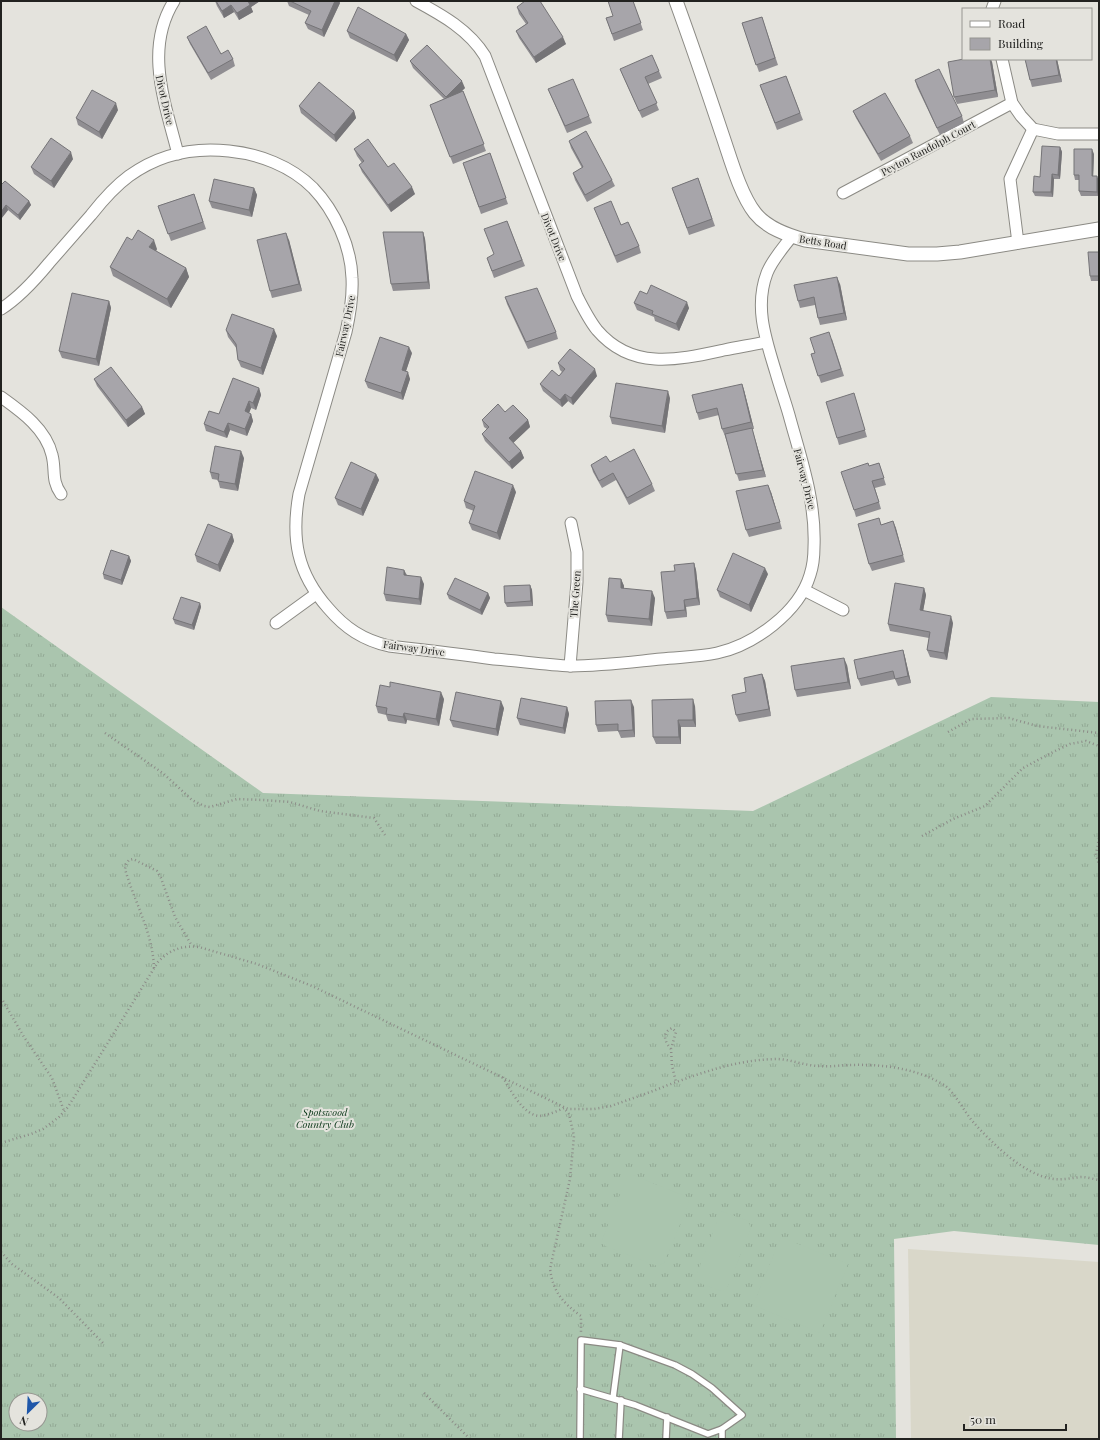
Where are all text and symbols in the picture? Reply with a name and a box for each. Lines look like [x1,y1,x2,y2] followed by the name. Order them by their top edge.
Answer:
[962,8,1092,60] legend
[998,15,1025,31] text: Road
[998,35,1044,51] text: Building
[152,74,178,126] street label: Divot Drive
[878,117,978,179] street label: Peyton Randolph Court
[538,211,570,263] street label: Divot Drive
[798,231,848,253] street label: Betts Road
[332,294,358,358] street label: Fairway Drive
[791,447,819,511] street label: Fairway Drive
[566,570,584,618] street label: The Green
[382,637,446,659] street label: Fairway Drive
[296,1105,354,1131] park label: Spotswood Country Club
[8,1392,48,1432] north arrow
[964,1406,1066,1432] scale bar
[970,1411,996,1427] text: 50 m
[17,1413,30,1430] text: N

